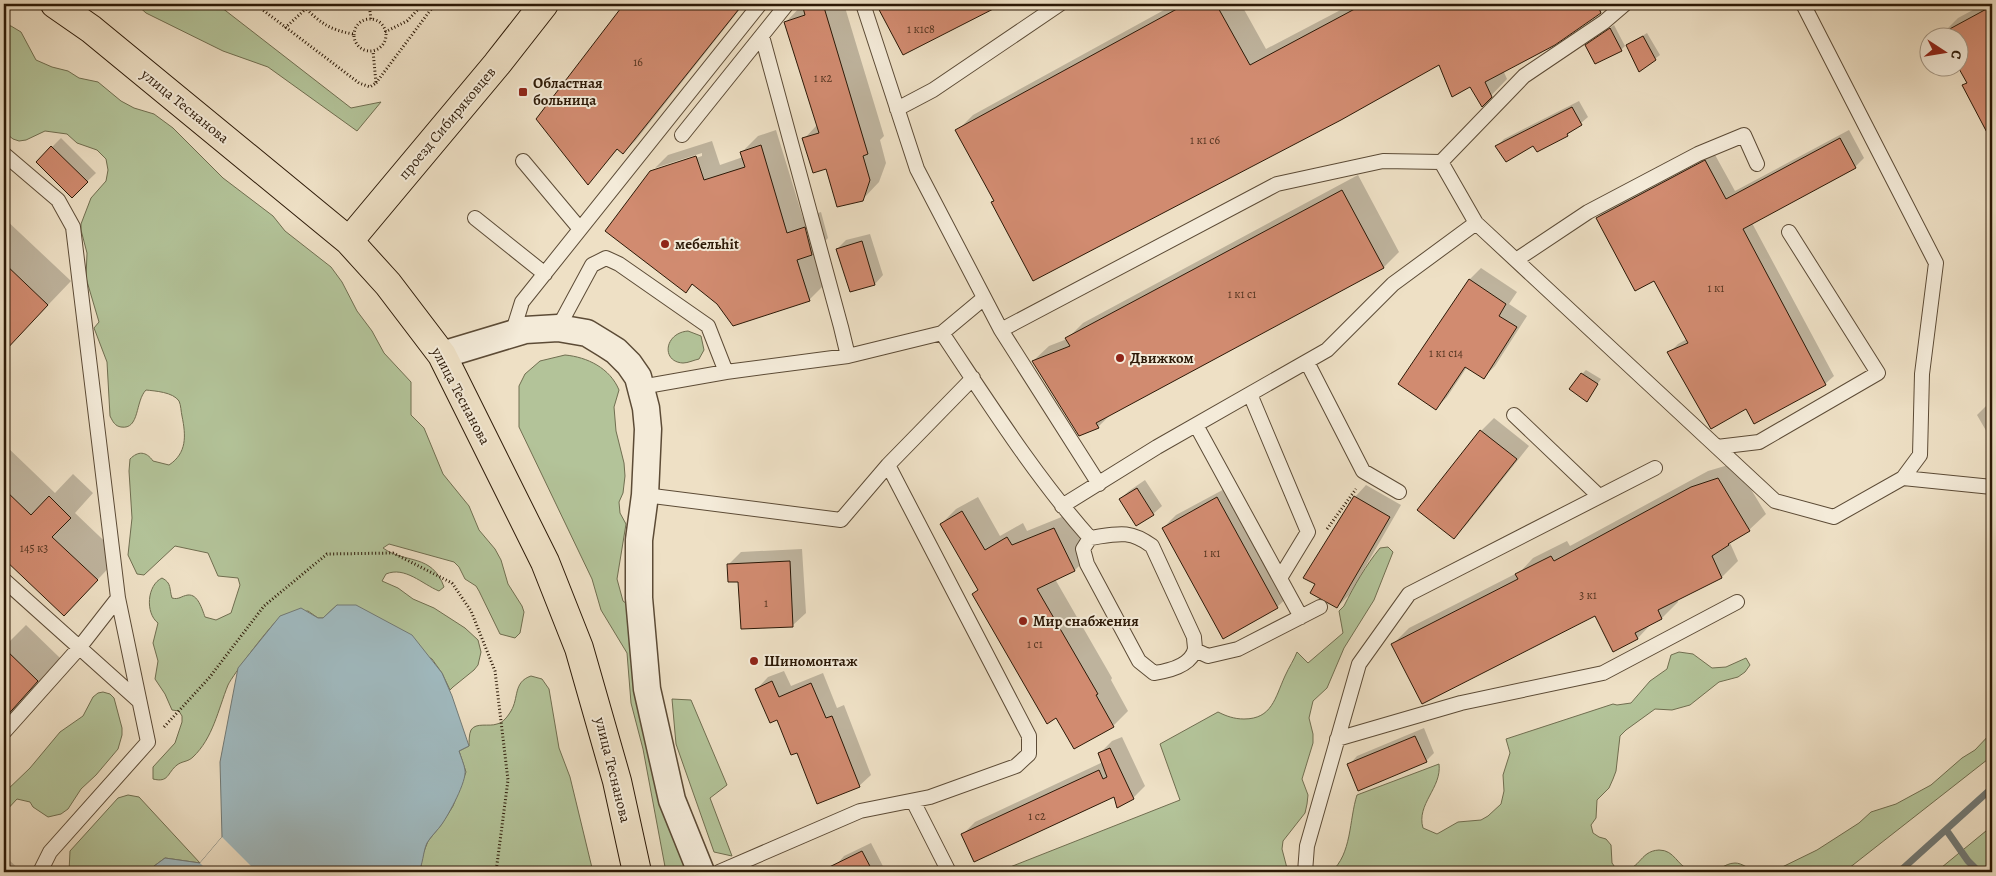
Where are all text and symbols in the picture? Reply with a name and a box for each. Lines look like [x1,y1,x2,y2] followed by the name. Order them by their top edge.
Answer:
[907,21,935,37] house number: 1 к1с8
[1918,28,1968,78] north arrow
[1946,48,1966,61] text: С
[633,54,643,70] house number: 16
[394,62,500,184] street label: проезд Сибиряковцев
[136,64,233,148] street label: улица Теснанова
[814,70,832,86] house number: 1 к2
[533,73,603,110] place label: Областная больница
[517,86,529,98] marker: Областная больница
[1190,132,1220,148] house number: 1 к1 с6
[675,234,739,254] place label: мебельhit
[659,238,671,250] marker: мебельhit
[1708,280,1724,296] house number: 1 к1
[1228,286,1256,302] house number: 1 к1 с1
[426,343,495,448] street label: улица Теснанова
[1429,345,1464,361] house number: 1 к1 с14
[1130,348,1194,368] place label: Движком
[1114,352,1126,364] marker: Движком
[20,540,48,556] house number: 145 к3
[1204,545,1220,561] house number: 1 к1
[1579,587,1597,603] house number: 3 к1
[764,595,768,611] house number: 1
[1033,611,1139,631] place label: Мир снабжения
[1017,615,1029,627] marker: Мир снабжения
[1027,636,1043,652] house number: 1 с1
[764,651,858,671] place label: Шиномонтаж
[748,655,760,667] marker: Шиномонтаж
[590,714,636,825] street label: улица Теснанова
[1028,808,1046,824] house number: 1 с2

